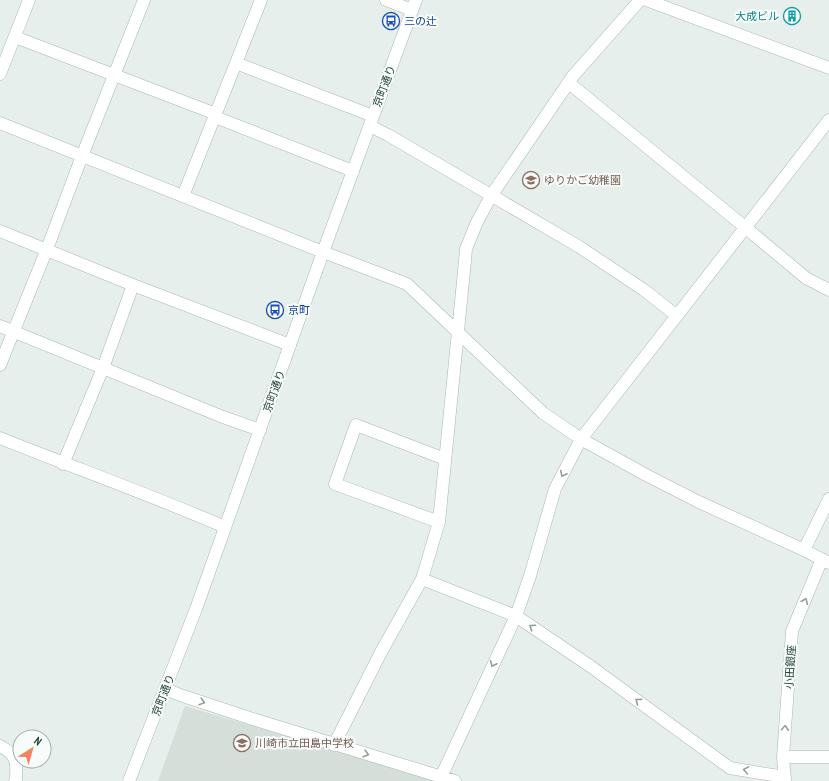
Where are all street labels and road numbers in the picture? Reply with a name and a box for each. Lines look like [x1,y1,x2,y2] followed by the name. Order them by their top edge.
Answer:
[370,63,398,109] street label: 京町通り
[260,368,288,414] street label: 京町通り
[781,645,799,689] street label: 小田銀座
[149,672,177,718] street label: 京町通り

